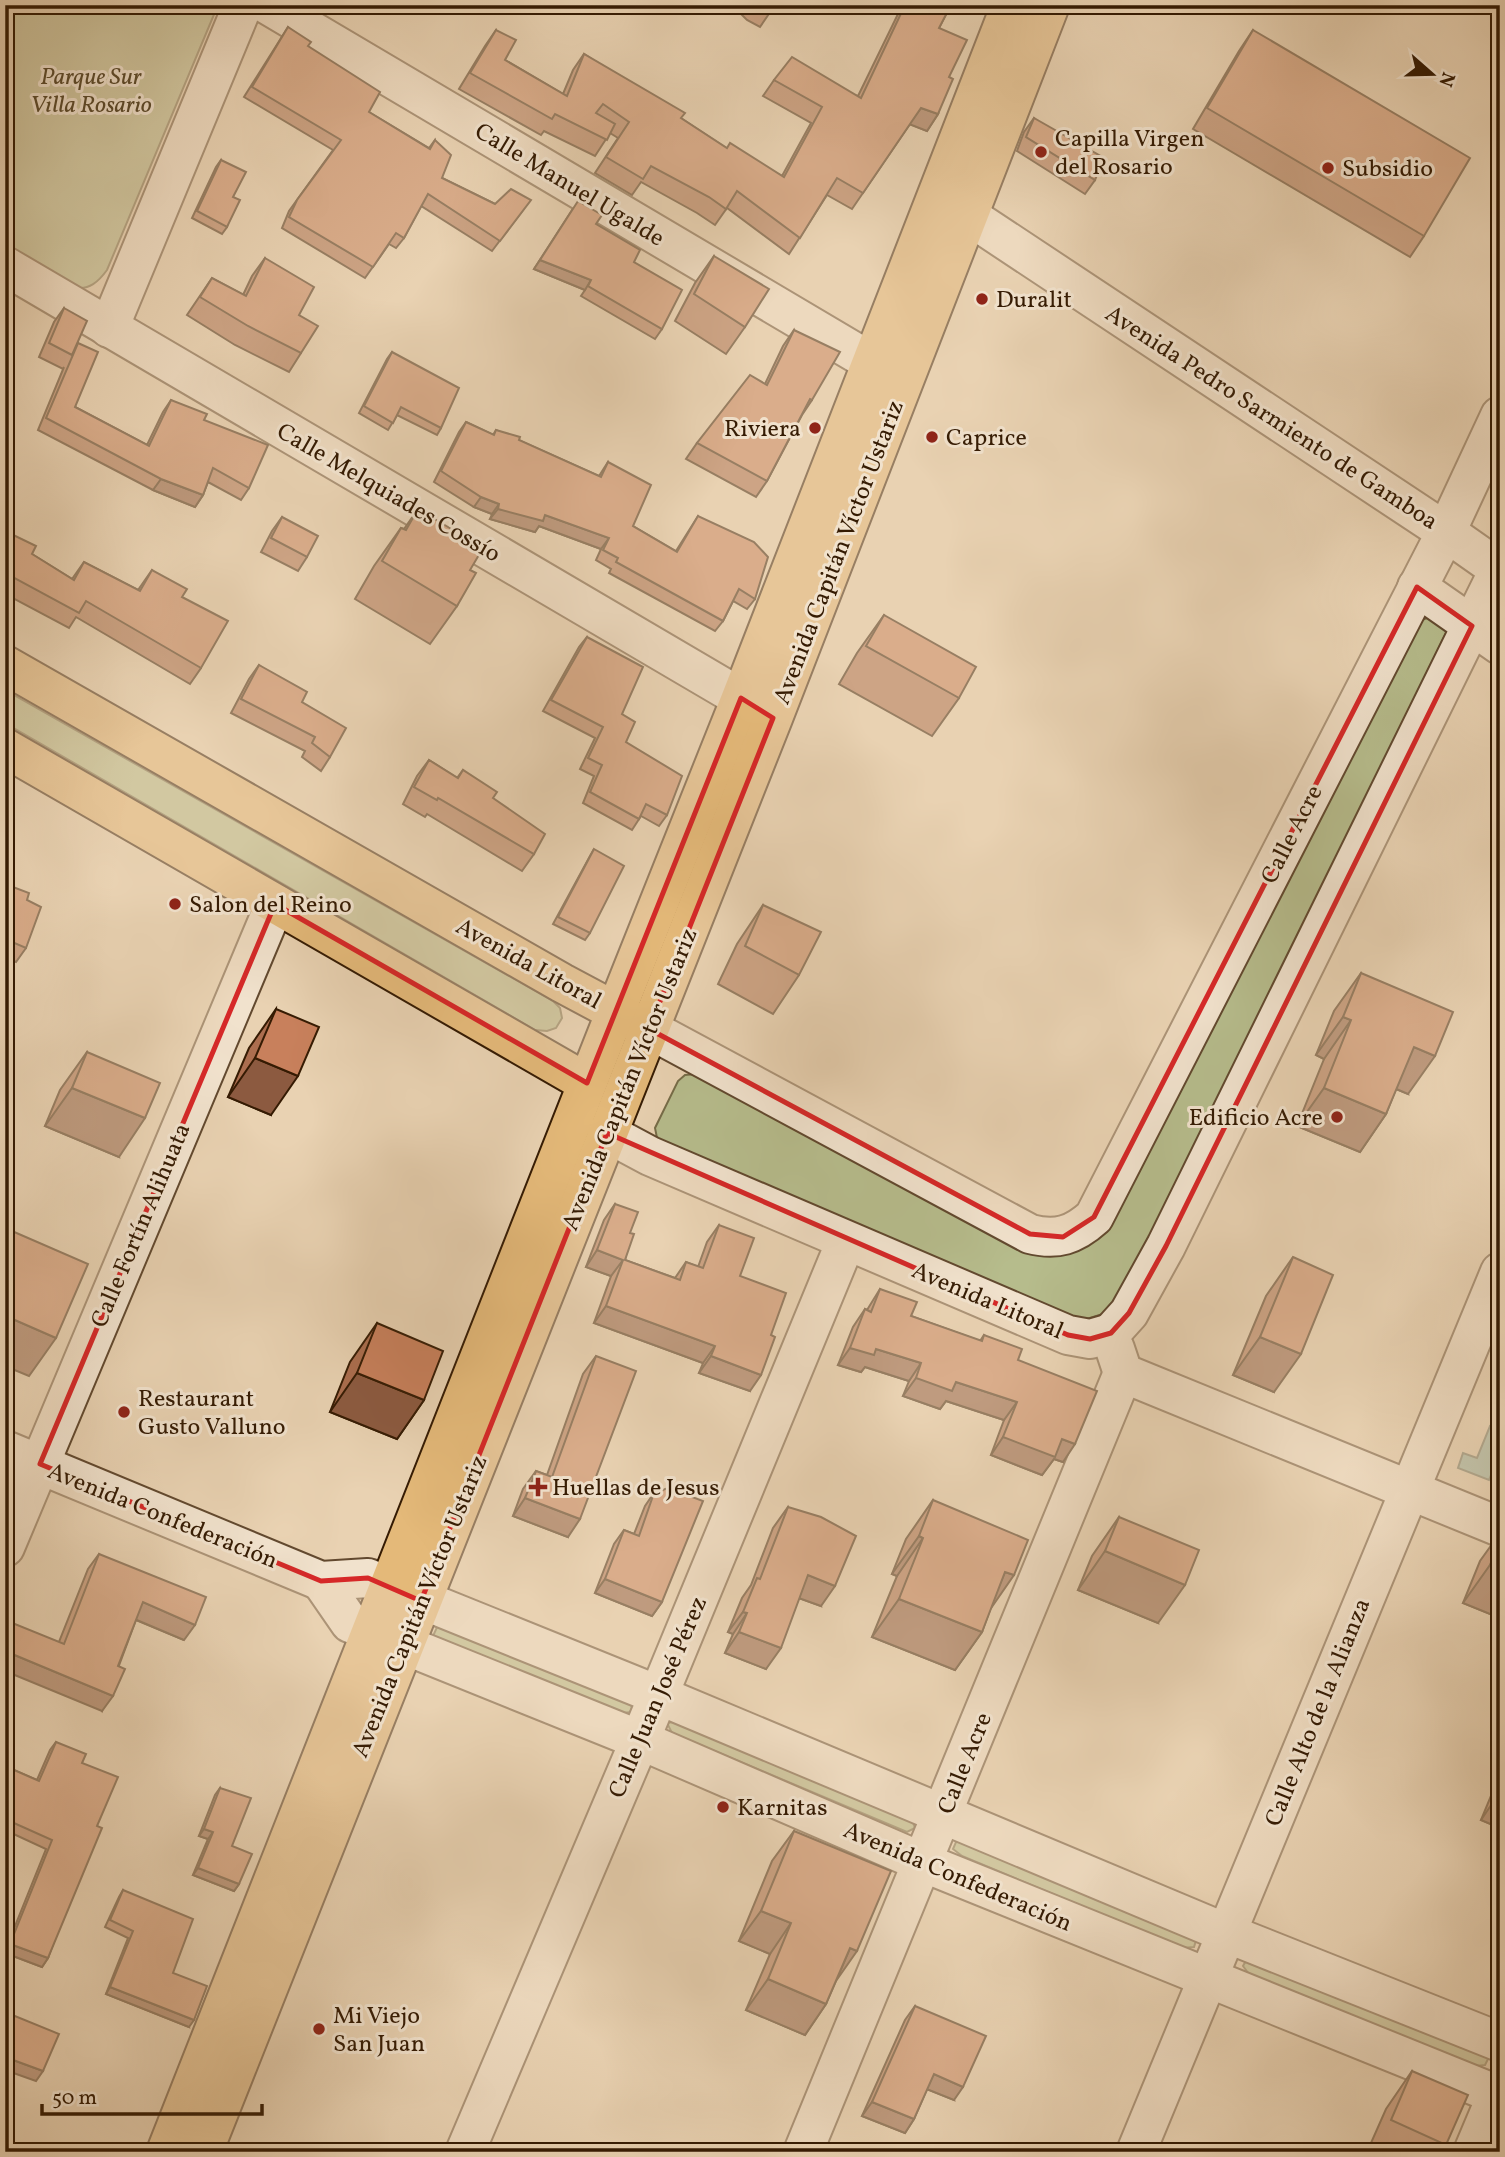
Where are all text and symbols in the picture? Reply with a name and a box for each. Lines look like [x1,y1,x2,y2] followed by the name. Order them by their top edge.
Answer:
[1396,38,1466,108] north arrow
[30,61,152,123] park label: Parque Sur Villa Rosario
[1431,68,1461,90] text: N
[468,115,670,256] street label: Calle Manuel Ugalde
[1055,123,1205,185] place label: Capilla Virgen del Rosario
[1033,144,1049,160] marker: Capilla Virgen del Rosario
[1342,153,1433,187] place label: Subsidio
[1320,160,1336,176] marker: Subsidio
[996,284,1072,318] place label: Duralit
[974,291,990,307] marker: Duralit
[1098,298,1444,539] street label: Avenida Pedro Sarmiento de Gamboa
[766,396,914,710] street label: Avenida Capitán Víctor Ustariz
[724,413,801,447] place label: Riviera
[270,416,506,572] street label: Calle Melquiades Cossío
[807,420,823,436] marker: Riviera
[946,422,1027,456] place label: Caprice
[924,429,940,445] marker: Caprice
[1253,780,1332,890] street label: Calle Acre
[189,889,352,923] place label: Salon del Reino
[167,896,183,912] marker: Salon del Reino
[449,911,607,1019] street label: Avenida Litoral
[555,923,707,1236] street label: Avenida Capitán Víctor Ustariz
[1189,1102,1323,1136] place label: Edificio Acre
[1329,1109,1345,1125] marker: Edificio Acre
[83,1118,200,1333] street label: Calle Fortín Alihuata
[906,1255,1068,1349] street label: Avenida Litoral
[138,1383,286,1445] place label: Restaurant Gusto Valluno
[116,1404,132,1420] marker: Restaurant Gusto Valluno
[345,1450,497,1763] street label: Avenida Capitán Víctor Ustariz
[42,1455,282,1579] street label: Avenida Confederación
[552,1472,719,1506] place label: Huellas de Jesus
[530,1479,546,1495] marker: Huellas de Jesus
[601,1592,717,1804] street label: Calle Juan José Pérez
[1258,1594,1380,1832] street label: Calle Alto de la Alianza
[930,1708,1002,1820] street label: Calle Acre
[737,1792,827,1826] place label: Karnitas
[715,1799,731,1815] marker: Karnitas
[838,1814,1077,1941] street label: Avenida Confederación
[333,2000,425,2062] place label: Mi Viejo San Juan
[311,2021,327,2037] marker: Mi Viejo San Juan
[42,2073,262,2117] scale bar
[52,2084,97,2113] text: 50 m

